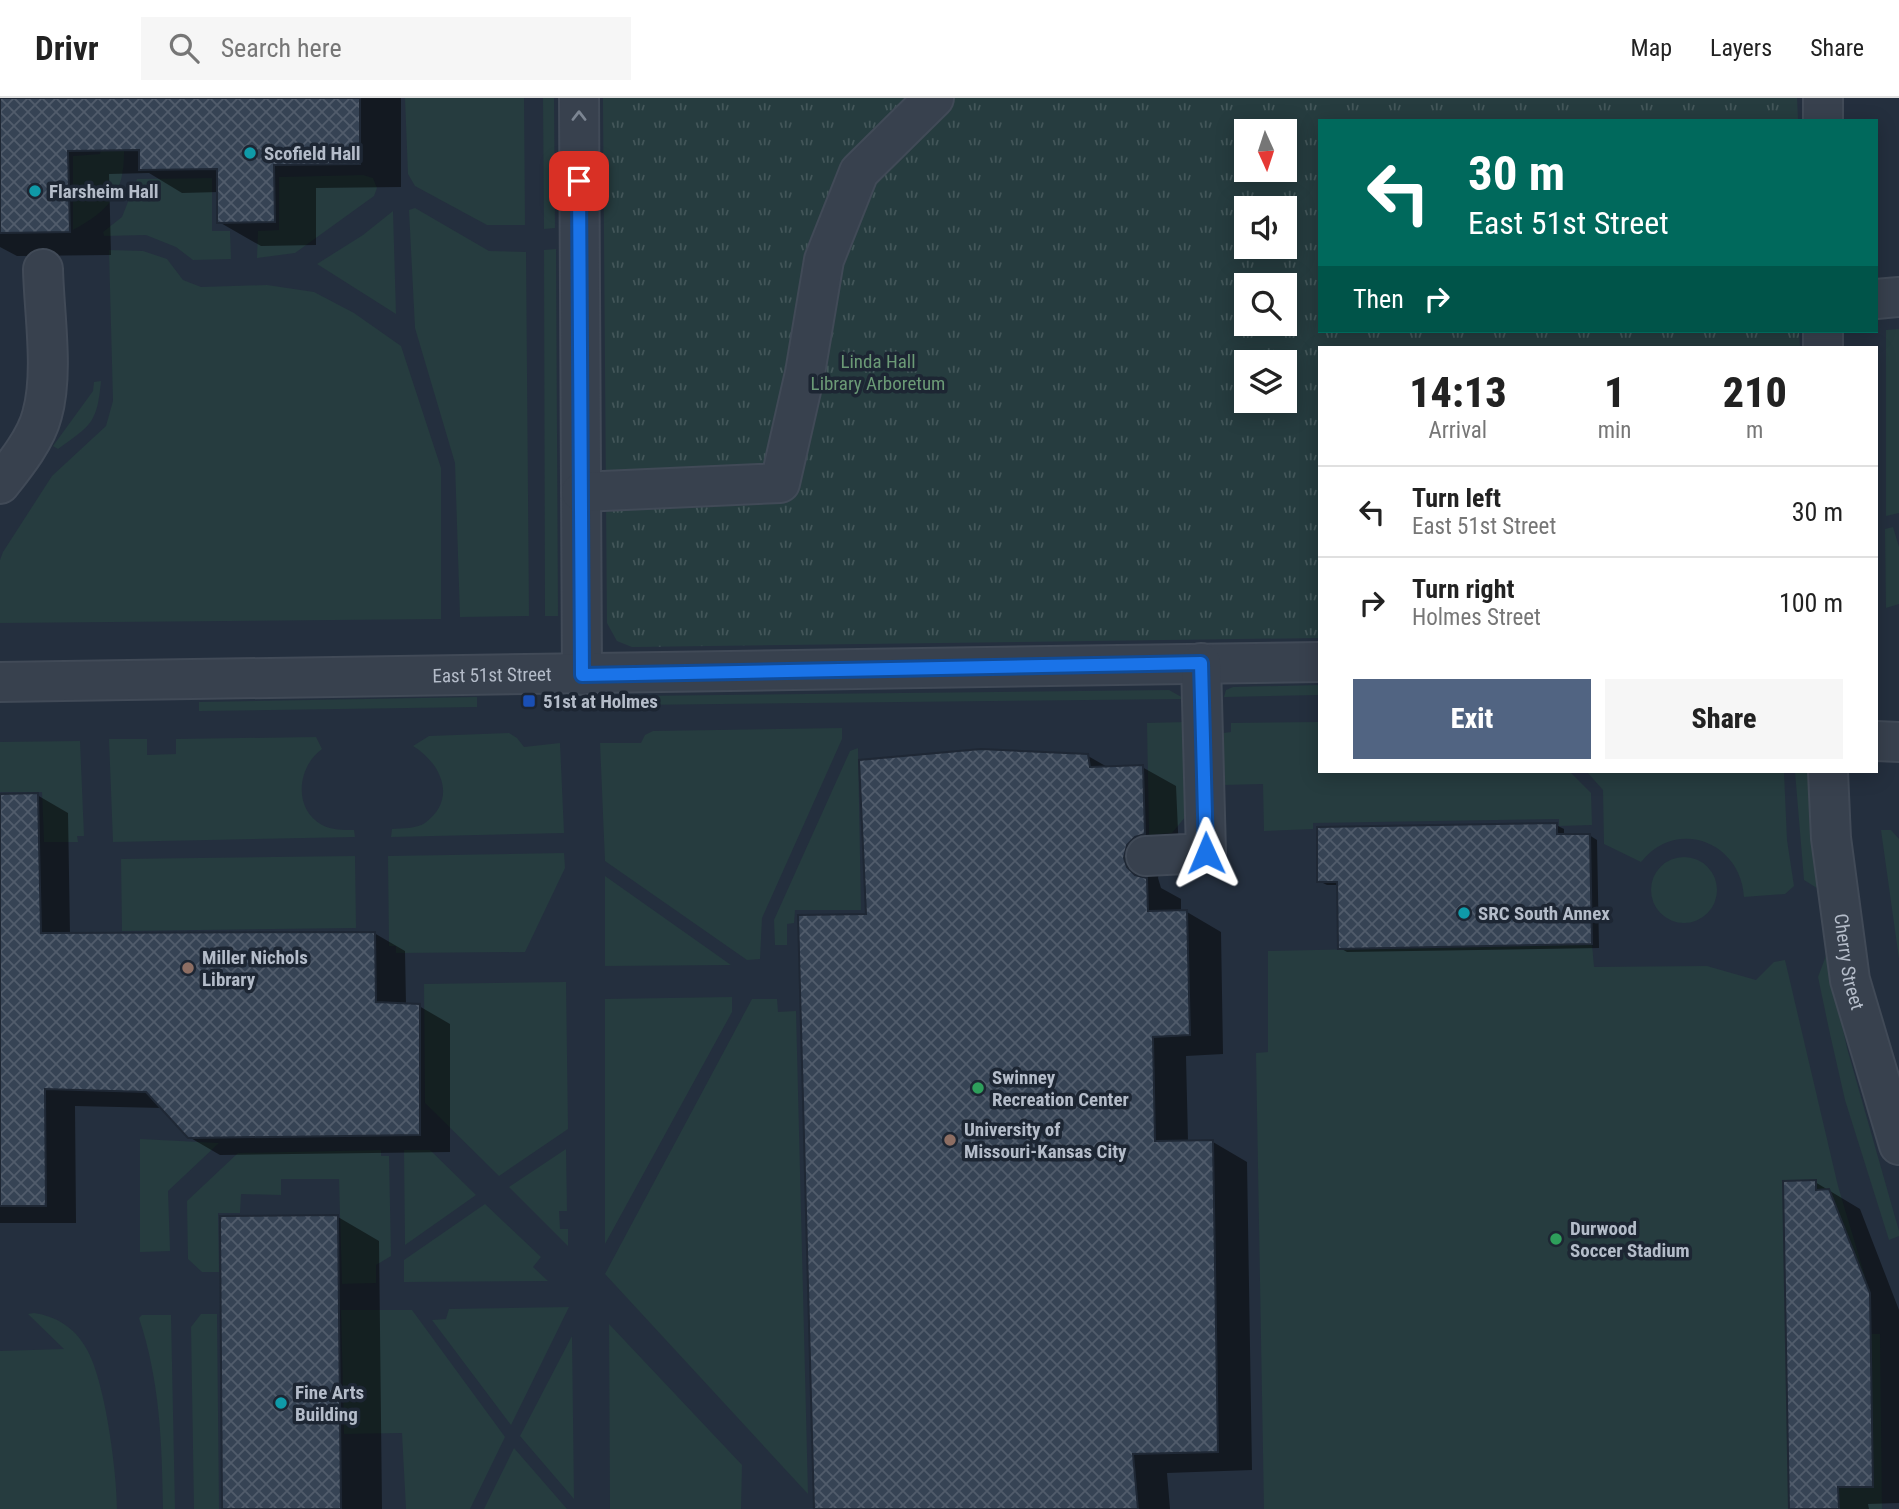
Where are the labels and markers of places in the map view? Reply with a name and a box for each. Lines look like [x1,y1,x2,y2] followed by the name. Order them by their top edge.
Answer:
[264,142,361,165] place label: Scofield Hall
[242,145,258,161] marker: Scofield Hall
[549,151,609,211] pin
[49,180,159,203] place label: Flarsheim Hall
[27,183,43,199] marker: Flarsheim Hall
[543,690,658,713] place label: 51st at Holmes
[521,693,537,709] marker: 51st at Holmes
[1478,902,1610,925] place label: SRC South Annex
[1456,905,1472,921] marker: SRC South Annex
[202,946,308,991] place label: Miller Nichols Library
[180,960,196,976] marker: Miller Nichols Library
[992,1066,1129,1111] place label: Swinney Recreation Center
[970,1080,986,1096] marker: Swinney Recreation Center
[964,1118,1127,1163] place label: University of Missouri-Kansas City
[942,1132,958,1148] marker: University of Missouri-Kansas City
[1570,1217,1690,1262] place label: Durwood Soccer Stadium
[1548,1231,1564,1247] marker: Durwood Soccer Stadium
[295,1381,364,1426] place label: Fine Arts Building
[273,1395,289,1411] marker: Fine Arts Building

